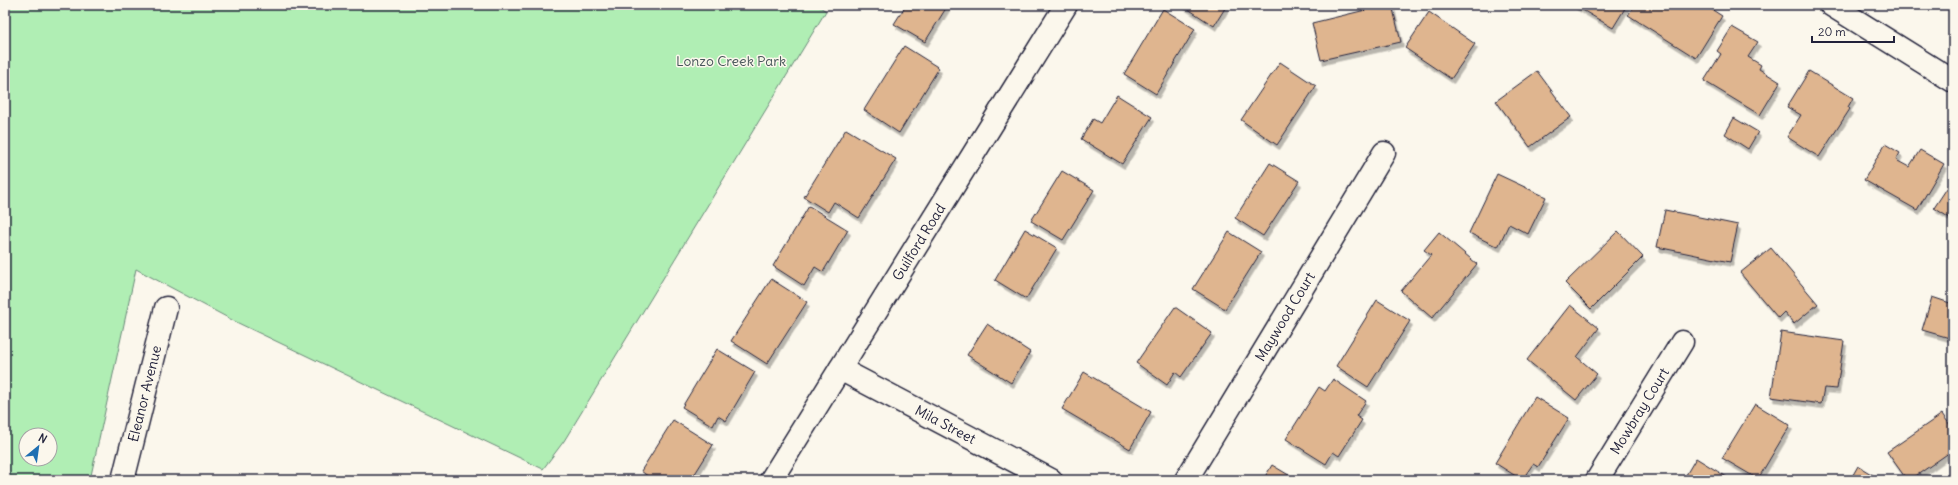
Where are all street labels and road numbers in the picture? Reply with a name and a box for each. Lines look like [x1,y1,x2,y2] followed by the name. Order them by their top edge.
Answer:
[888,200,949,284] street label: Guilford Road
[1251,268,1319,365] street label: Maywood Court
[124,343,165,444] street label: Eleanor Avenue
[1606,364,1673,458] street label: Mowbray Court
[912,401,979,448] street label: Mila Street

